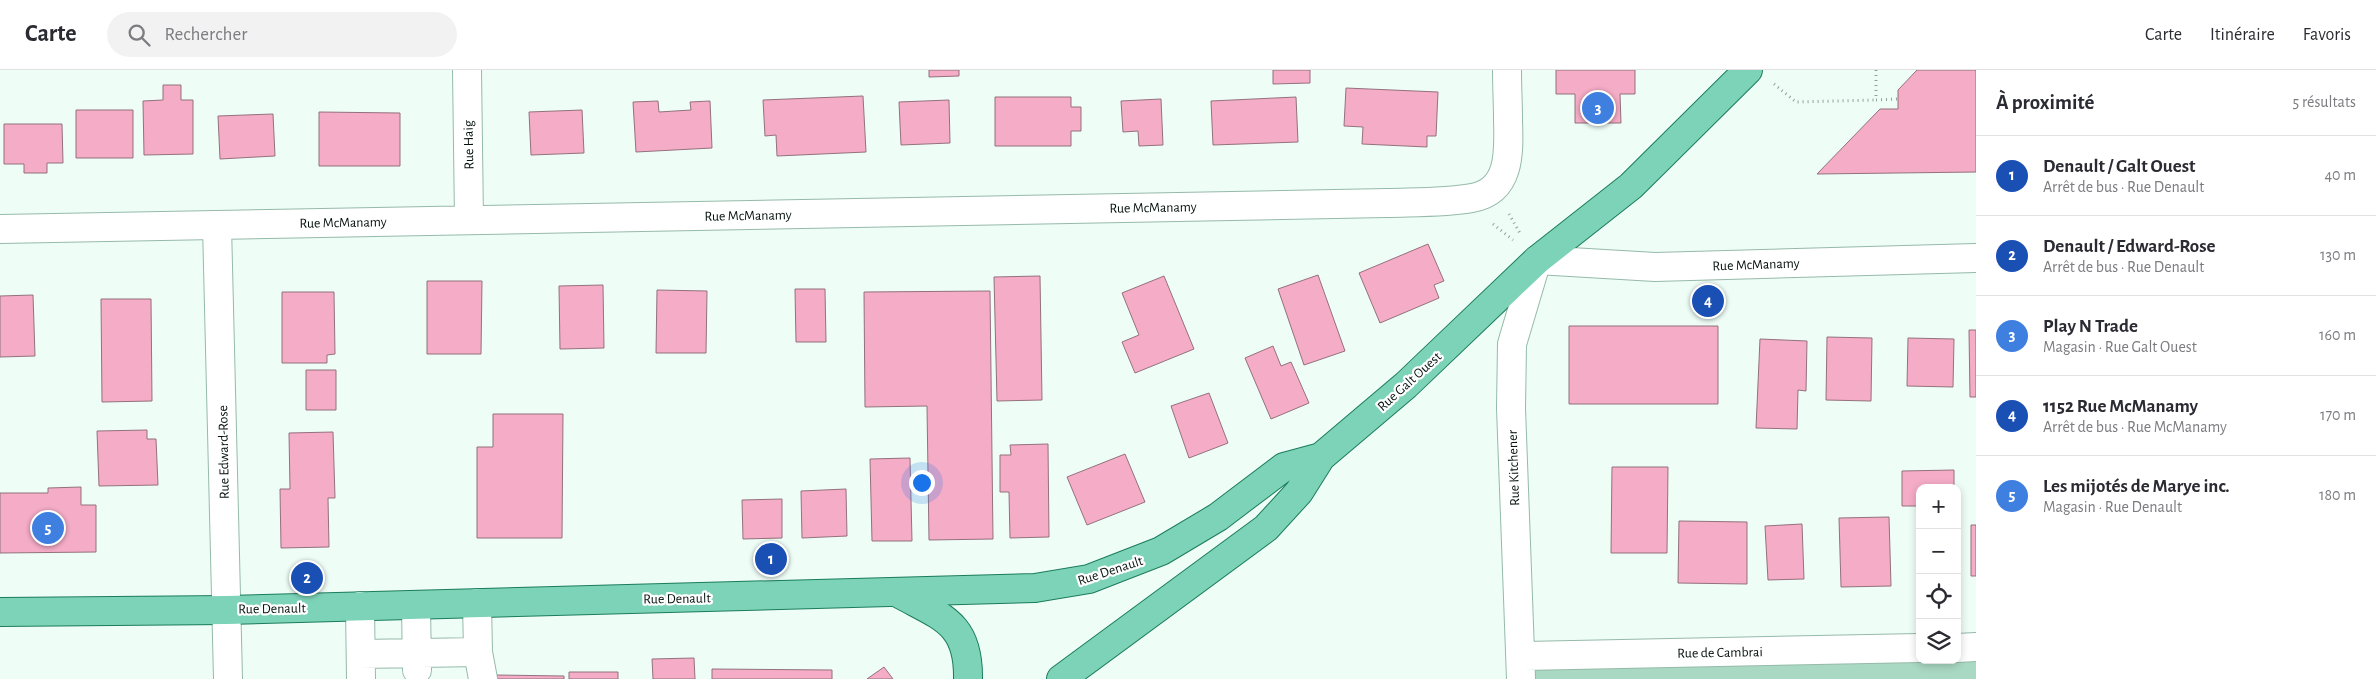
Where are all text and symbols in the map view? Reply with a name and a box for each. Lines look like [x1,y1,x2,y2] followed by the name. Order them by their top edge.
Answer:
[107,12,457,57] search box
[125,21,153,49] icon: search
[25,22,77,46] text: Carte
[165,25,247,44] text: Rechercher
[2145,26,2182,44] text: Carte
[2210,26,2275,44] text: Itinéraire
[2303,26,2351,44] text: Favoris
[1582,89,1614,127] pin: 3
[1996,92,2094,113] text: À proximité
[2293,94,2356,110] text: 5 résultats
[462,120,476,170] street label: Rue Haig
[2043,157,2195,176] text: Denault / Galt Ouest
[2009,167,2015,183] text: 1
[2324,167,2356,183] text: 40 m
[2043,179,2204,195] text: Arrêt de bus · Rue Denault
[1109,200,1197,216] street label: Rue McManamy
[704,208,792,224] street label: Rue McManamy
[299,215,387,231] street label: Rue McManamy
[2043,237,2215,256] text: Denault / Edward-Rose
[2008,247,2016,263] text: 2
[2320,247,2356,263] text: 130 m
[1712,256,1800,274] street label: Rue McManamy
[2043,259,2204,275] text: Arrêt de bus · Rue Denault
[1692,282,1724,320] pin: 4
[2043,317,2138,336] text: Play N Trade
[2009,327,2015,343] text: 3
[2319,327,2356,343] text: 160 m
[2043,339,2197,355] text: Magasin · Rue Galt Ouest
[1375,349,1445,414] street label: Rue Galt Ouest
[2043,397,2198,416] text: 1152 Rue McManamy
[216,405,232,499] street label: Rue Edward-Rose
[2008,407,2016,423] text: 4
[2320,407,2356,423] text: 170 m
[2043,419,2227,435] text: Arrêt de bus · Rue McManamy
[1506,429,1522,506] street label: Rue Kitchener
[909,470,935,496] your location
[2043,477,2230,496] text: Les mijotés de Marye inc.
[1916,484,1961,664] map controls
[1916,484,1961,529] button: +
[2009,487,2015,503] text: 5
[2319,487,2356,503] text: 180 m
[2043,499,2182,515] text: Magasin · Rue Denault
[32,509,64,547] pin: 5
[1916,529,1961,574] button: −
[755,540,787,578] pin: 1
[1076,554,1145,588] street label: Rue Denault
[291,559,323,597] pin: 2
[1916,574,1961,619] button: locate
[643,591,711,607] street label: Rue Denault
[238,601,306,617] street label: Rue Denault
[1916,619,1961,664] button: layers
[1677,645,1763,661] street label: Rue de Cambrai

